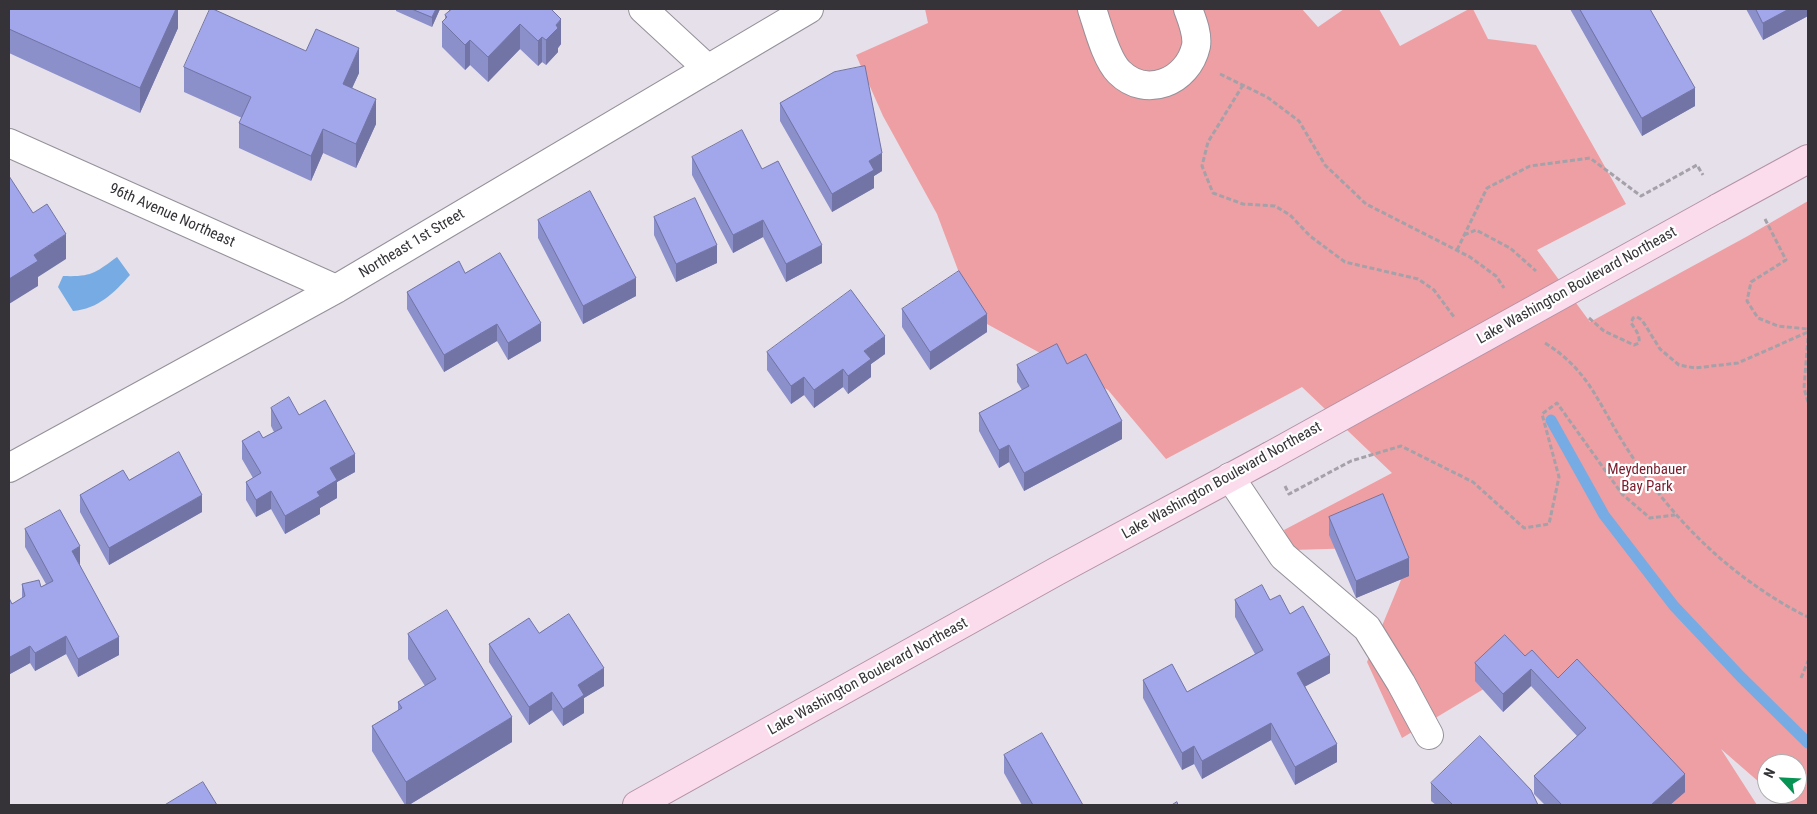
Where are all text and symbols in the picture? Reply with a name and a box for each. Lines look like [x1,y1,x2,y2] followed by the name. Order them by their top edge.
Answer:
[106,180,238,252] street label: 96th Avenue Northeast
[356,205,468,283] street label: Northeast 1st Street
[1474,223,1680,349] street label: Lake Washington Boulevard Northeast
[1119,418,1325,544] street label: Lake Washington Boulevard Northeast
[1607,461,1687,496] park label: Meydenbauer Bay Park
[765,614,971,740] street label: Lake Washington Boulevard Northeast
[1757,754,1807,804] north arrow
[1760,766,1778,780] text: N

